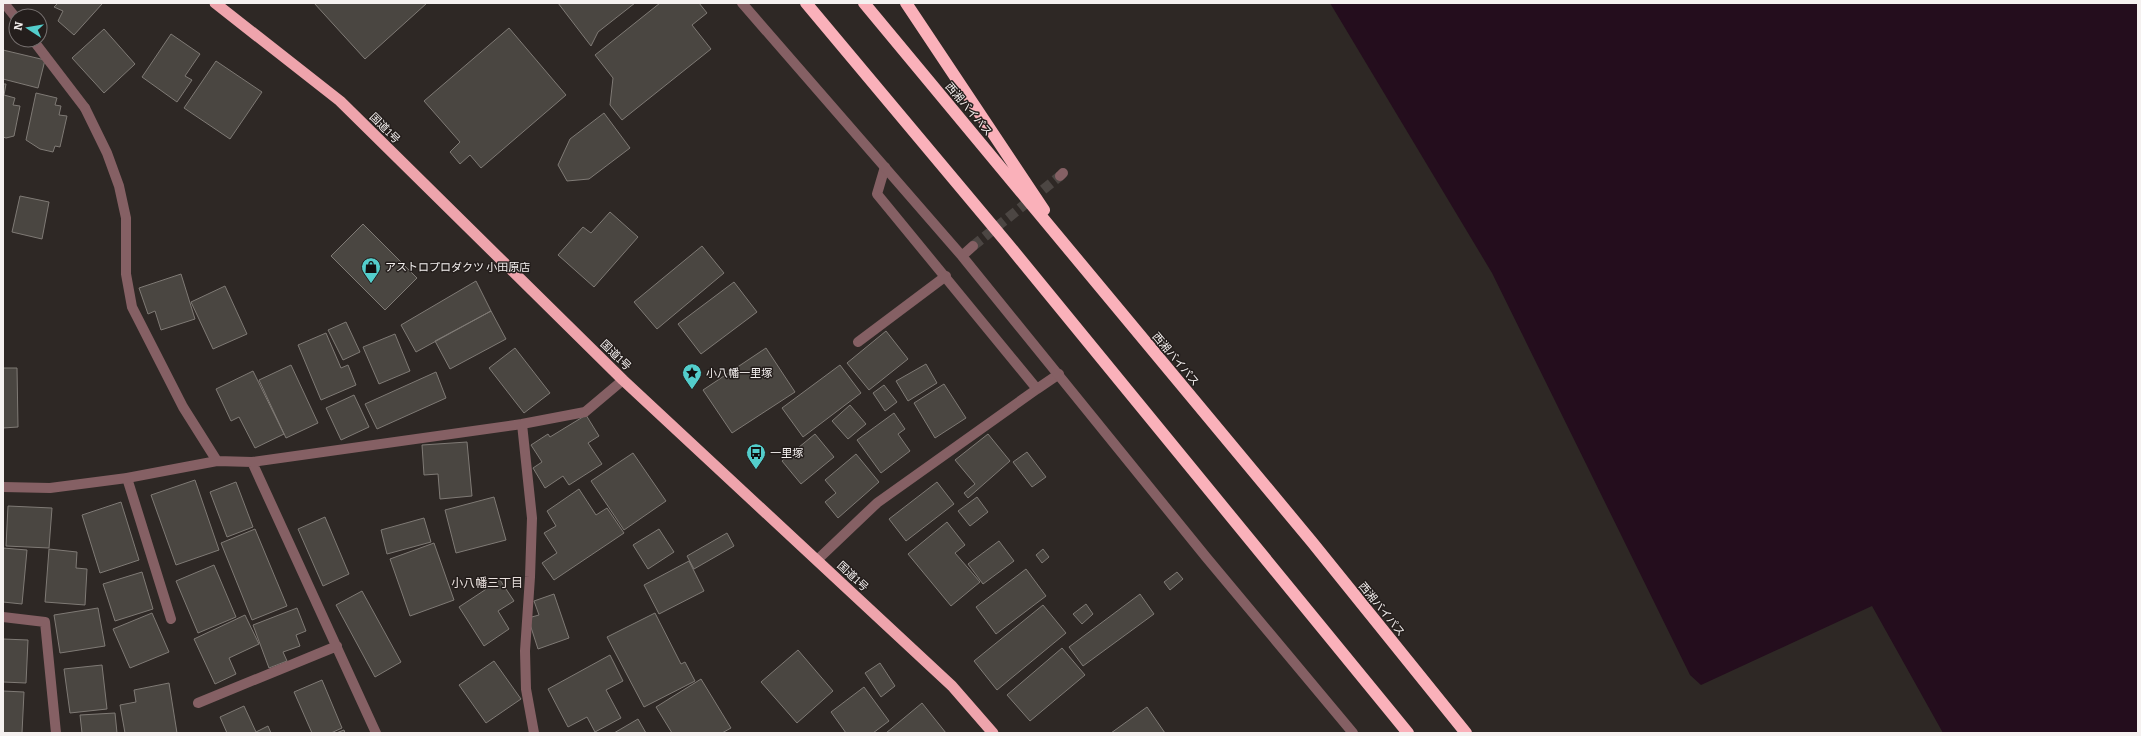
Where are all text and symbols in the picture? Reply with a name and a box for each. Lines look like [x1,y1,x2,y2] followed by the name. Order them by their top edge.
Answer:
[8,8,48,48] north arrow
[11,20,26,32] text: N
[942,80,995,139] street label: 西湘バイパス
[367,111,402,146] street label: 国道1号
[360,256,382,284] shop icon: アストロプロダクツ 小田原店
[385,261,530,274] place label: アストロプロダクツ 小田原店
[1149,330,1202,389] street label: 西湘バイパス
[598,338,634,373] street label: 国道1号
[681,362,703,390] place icon: 小八幡一里塚
[706,367,772,380] place label: 小八幡一里塚
[745,442,767,470] bus stop icon: 一里塚
[770,447,803,460] place label: 一里塚
[835,559,871,594] street label: 国道1号
[451,576,523,590] district label: 小八幡三丁目
[1356,580,1407,639] street label: 西湘バイパス

